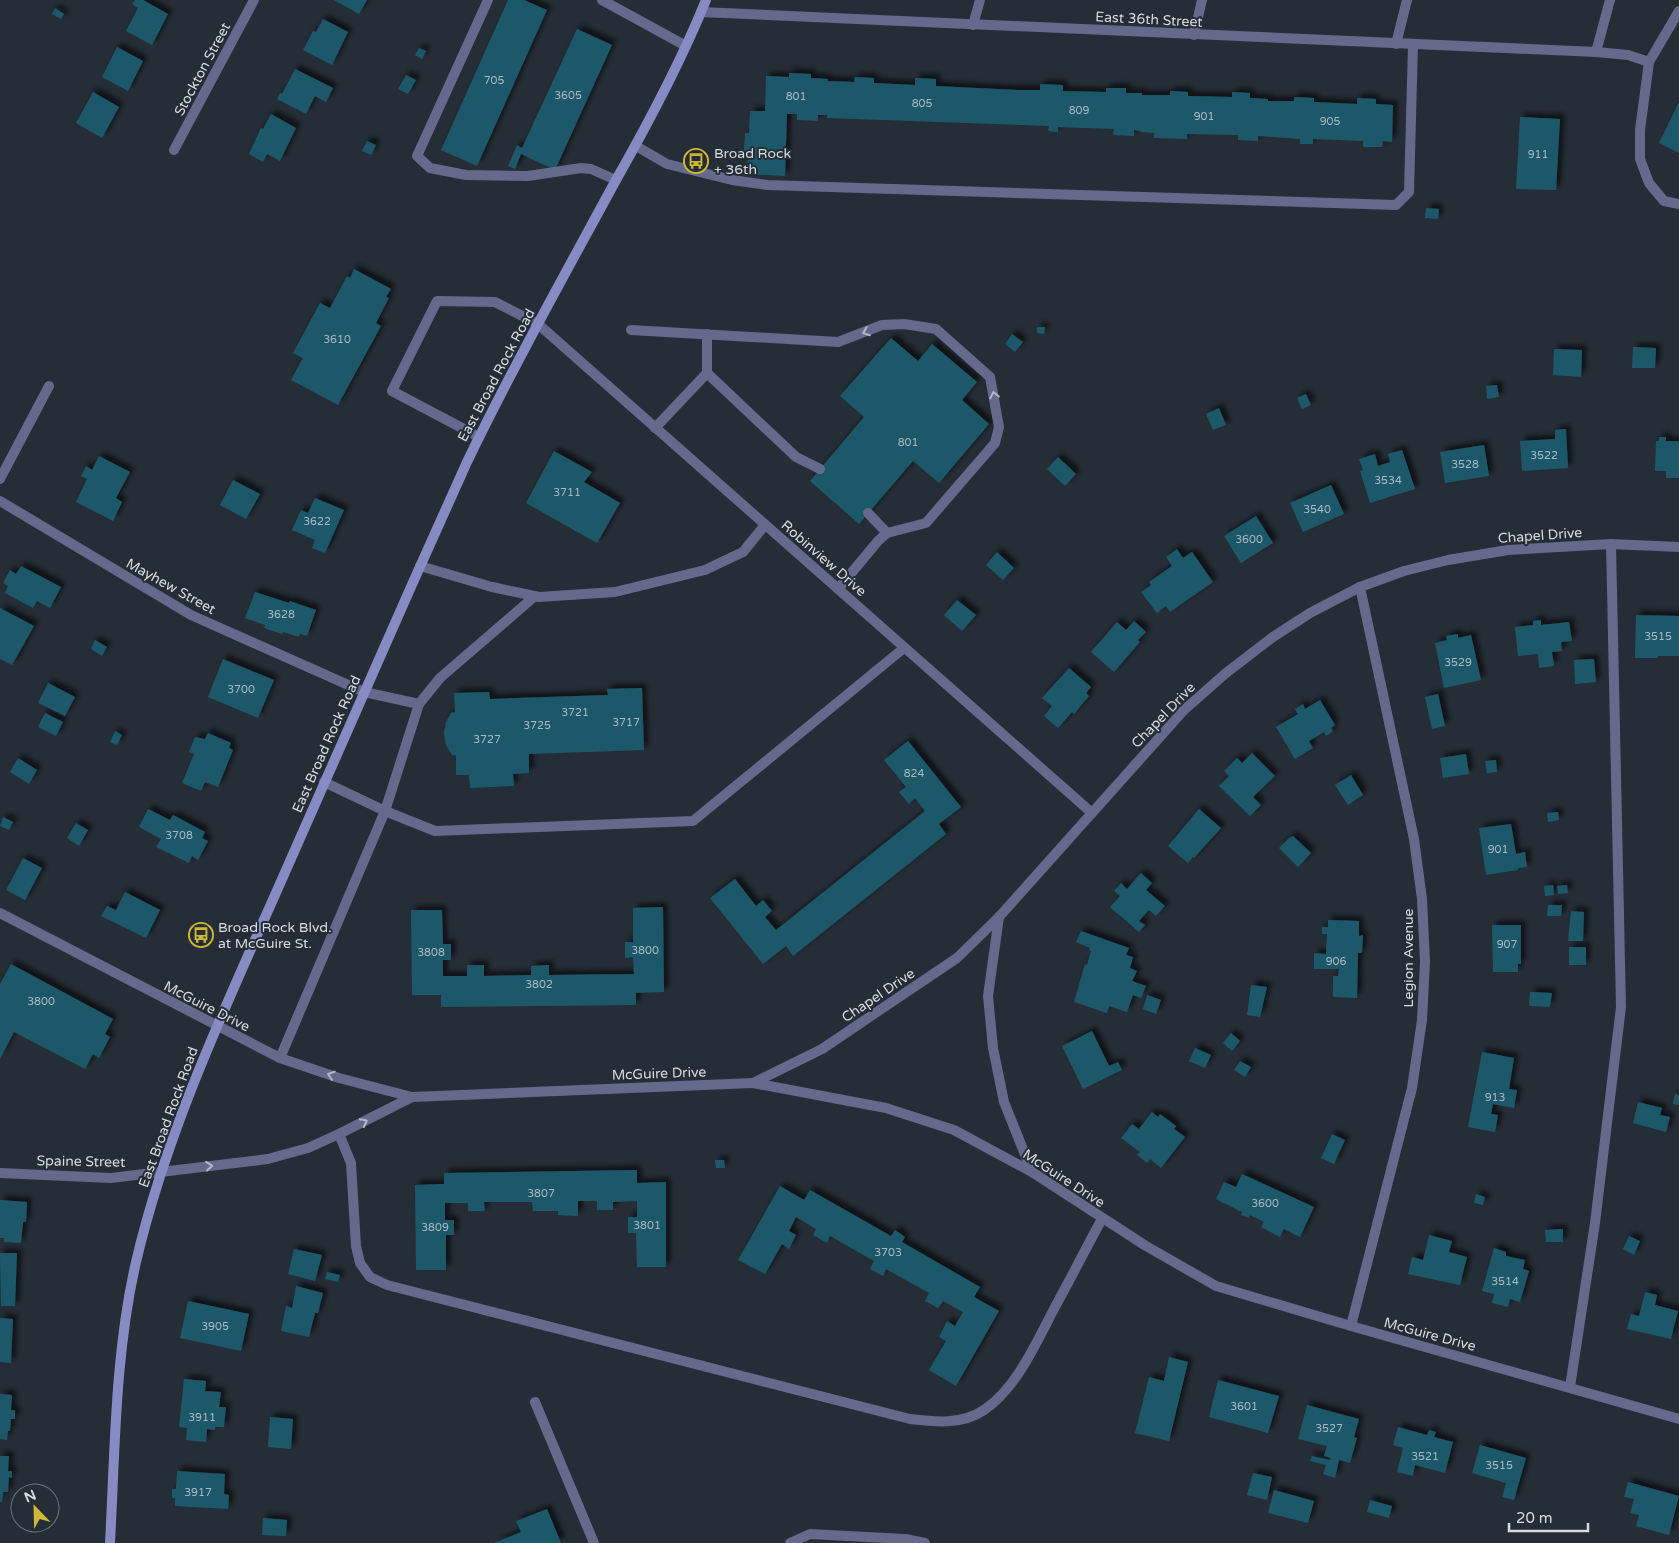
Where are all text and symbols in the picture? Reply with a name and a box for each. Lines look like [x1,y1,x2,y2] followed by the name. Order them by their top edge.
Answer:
[1095,8,1204,31] street label: East 36th Street
[171,19,234,119] street label: Stockton Street
[484,74,504,87] house number: 705
[554,89,582,102] house number: 3605
[786,90,806,103] house number: 801
[912,97,932,110] house number: 805
[1069,104,1089,117] house number: 809
[1194,110,1214,123] house number: 901
[1320,115,1340,128] house number: 905
[714,145,792,178] place label: Broad Rock + 36th
[683,148,709,174] bus stop icon: Broad Rock + 36th
[1528,148,1548,161] house number: 911
[454,306,539,445] street label: East Broad Rock Road
[862,326,871,336] one-way arrow
[323,333,351,346] house number: 3610
[989,390,1000,399] one-way arrow
[898,436,918,449] house number: 801
[1530,449,1558,462] house number: 3522
[1451,458,1479,471] house number: 3528
[1374,474,1402,487] house number: 3534
[553,486,581,499] house number: 3711
[1303,503,1331,516] house number: 3540
[303,515,331,528] house number: 3622
[778,517,870,600] street label: Robinview Drive
[1497,524,1583,547] street label: Chapel Drive
[1235,533,1263,546] house number: 3600
[123,555,219,618] street label: Mayhew Street
[267,608,295,621] house number: 3628
[1644,630,1672,643] house number: 3515
[1444,656,1472,669] house number: 3529
[289,673,364,815] street label: East Broad Rock Road
[1128,679,1199,752] street label: Chapel Drive
[227,683,255,696] house number: 3700
[561,706,589,719] house number: 3721
[612,716,640,729] house number: 3717
[523,719,551,732] house number: 3725
[473,733,501,746] house number: 3727
[904,767,924,780] house number: 824
[165,829,193,842] house number: 3708
[1488,843,1508,856] house number: 901
[1400,908,1417,1008] street label: Legion Avenue
[218,919,332,952] place label: Broad Rock Blvd. at McGuire St.
[188,922,214,948] bus stop icon: Broad Rock Blvd. at McGuire St.
[1497,938,1517,951] house number: 907
[631,944,659,957] house number: 3800
[417,946,445,959] house number: 3808
[1326,955,1346,968] house number: 906
[838,965,918,1026] street label: Chapel Drive
[161,977,253,1035] street label: McGuire Drive
[525,978,553,991] house number: 3802
[27,995,55,1008] house number: 3800
[135,1045,202,1190] street label: East Broad Rock Road
[612,1063,707,1084] street label: McGuire Drive
[327,1071,336,1081] one-way arrow
[1485,1091,1505,1104] house number: 913
[359,1117,368,1128] one-way arrow
[1019,1146,1108,1211] street label: McGuire Drive
[36,1152,126,1171] street label: Spaine Street
[205,1161,213,1172] one-way arrow
[527,1187,555,1200] house number: 3807
[1251,1197,1279,1210] house number: 3600
[633,1219,661,1232] house number: 3801
[421,1221,449,1234] house number: 3809
[874,1246,902,1259] house number: 3703
[1491,1275,1519,1288] house number: 3514
[1382,1314,1478,1355] street label: McGuire Drive
[201,1320,229,1333] house number: 3905
[1230,1400,1258,1413] house number: 3601
[188,1411,216,1424] house number: 3911
[1315,1422,1343,1435] house number: 3527
[1411,1450,1439,1463] house number: 3521
[1485,1459,1513,1472] house number: 3515
[10,1483,60,1533] north arrow
[22,1486,39,1507] text: N
[184,1486,212,1499] house number: 3917
[1509,1500,1588,1532] scale bar
[1516,1509,1553,1527] text: 20 m

